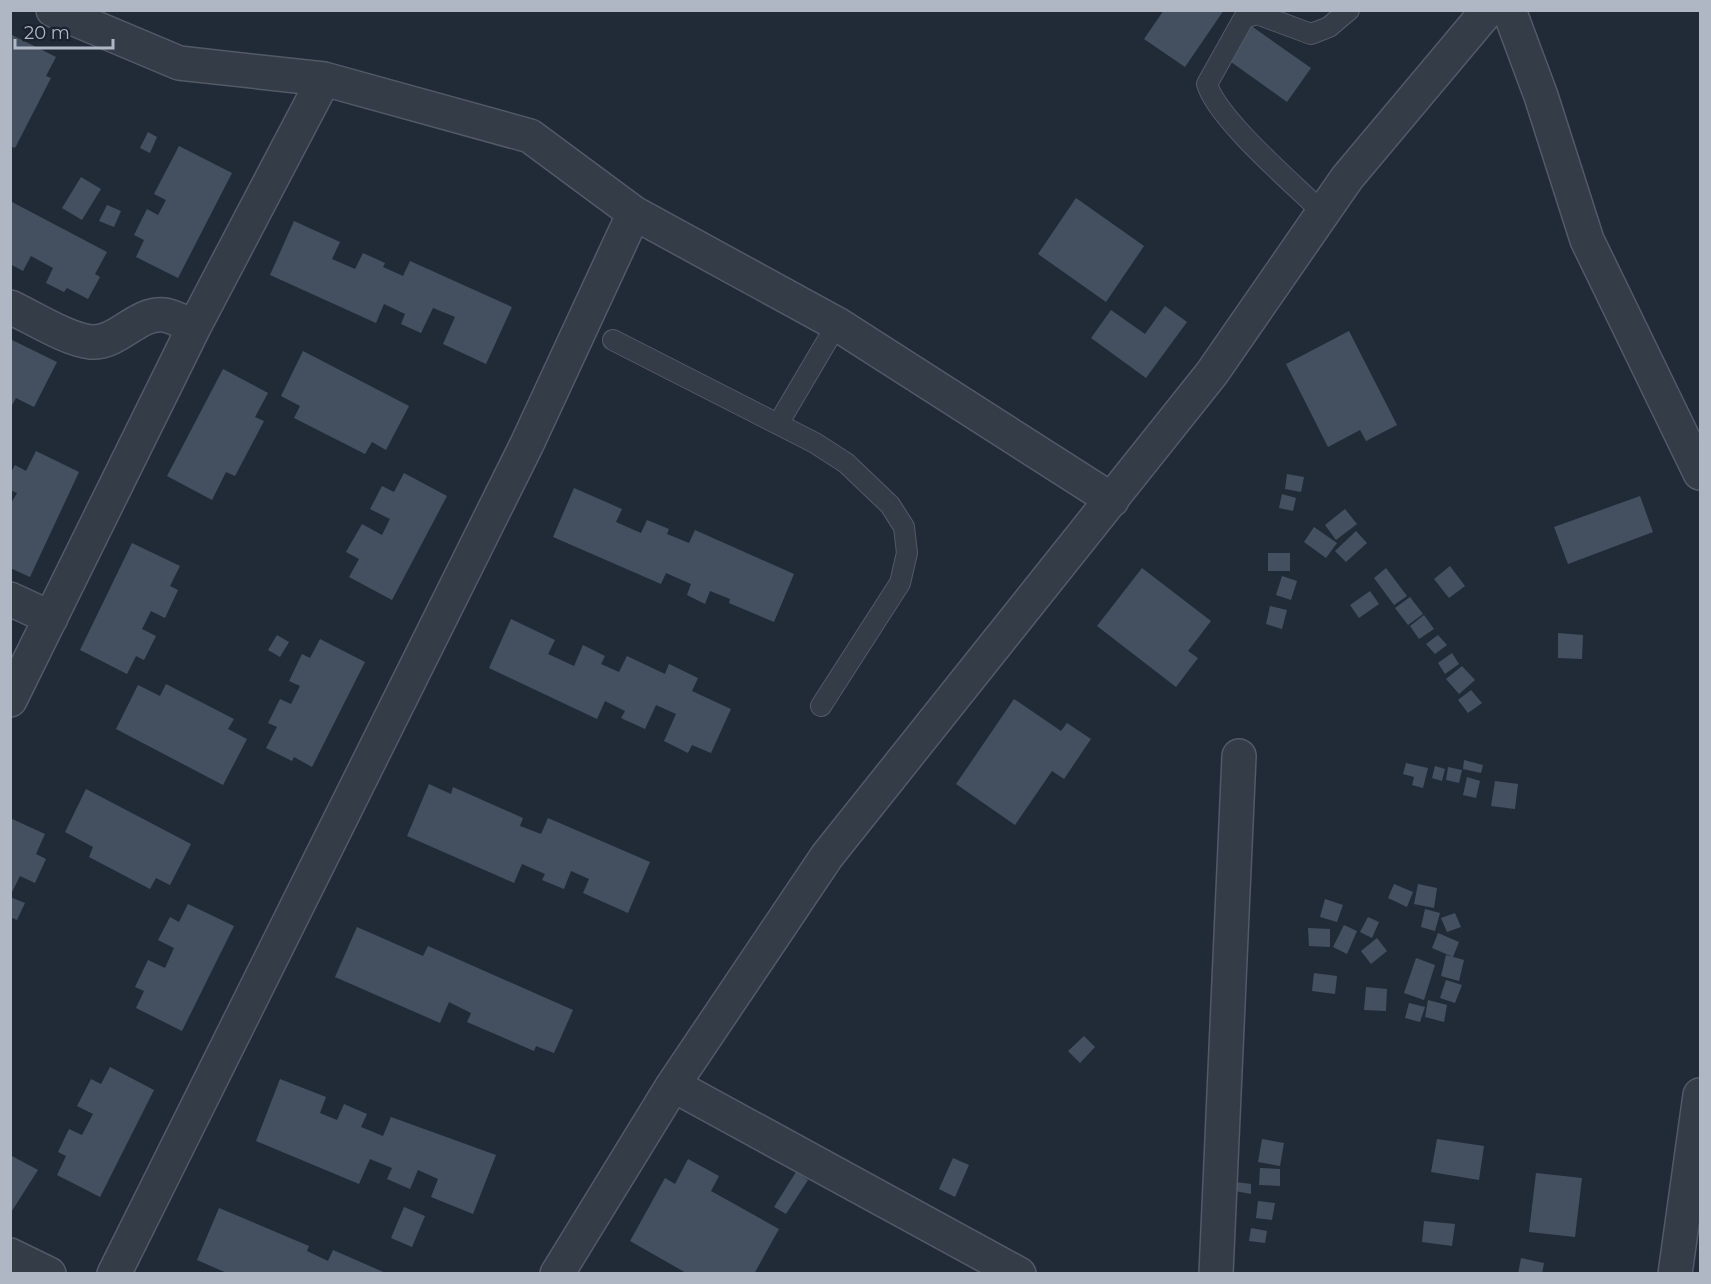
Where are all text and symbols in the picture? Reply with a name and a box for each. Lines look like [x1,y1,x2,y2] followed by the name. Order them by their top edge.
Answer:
[15,12,112,50] scale bar
[24,22,70,44] text: 20 m

